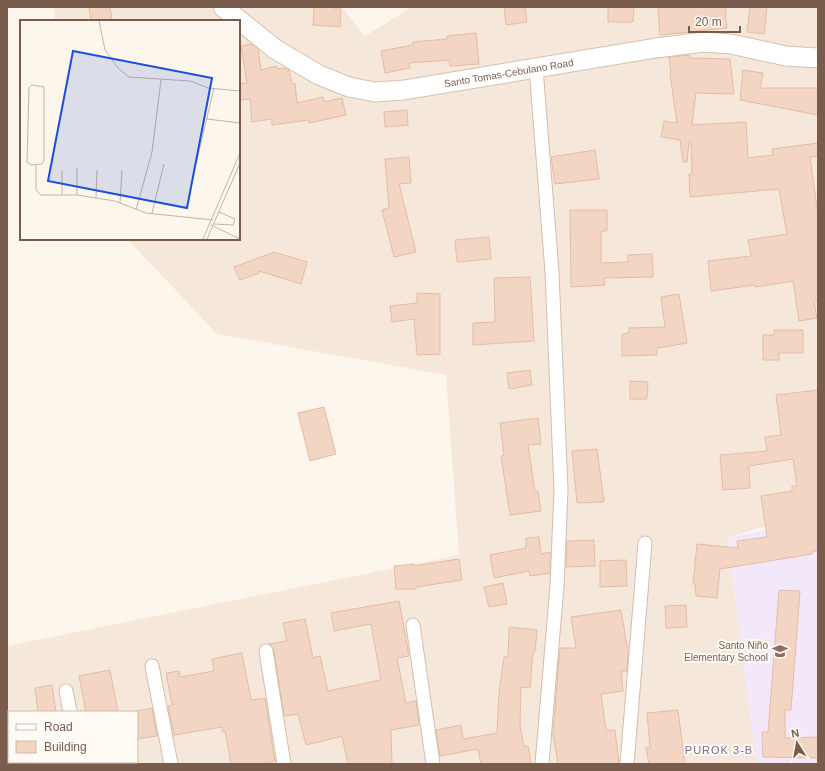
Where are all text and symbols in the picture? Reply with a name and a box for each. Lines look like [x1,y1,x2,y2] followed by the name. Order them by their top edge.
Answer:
[689,8,740,34] scale bar
[695,15,722,29] text: 20 m
[20,20,240,240] inset map
[443,56,574,89] street label: Santo Tomas-Cebulano Road
[684,640,768,663] place label: Santo Niño Elementary School
[771,642,789,660] school or university icon: Santo Niño Elementary School
[8,711,138,763] legend
[44,720,73,734] text: Road
[777,723,817,763] north arrow
[790,727,800,740] text: N
[44,740,87,754] text: Building
[685,744,753,756] district label: PUROK 3-B

